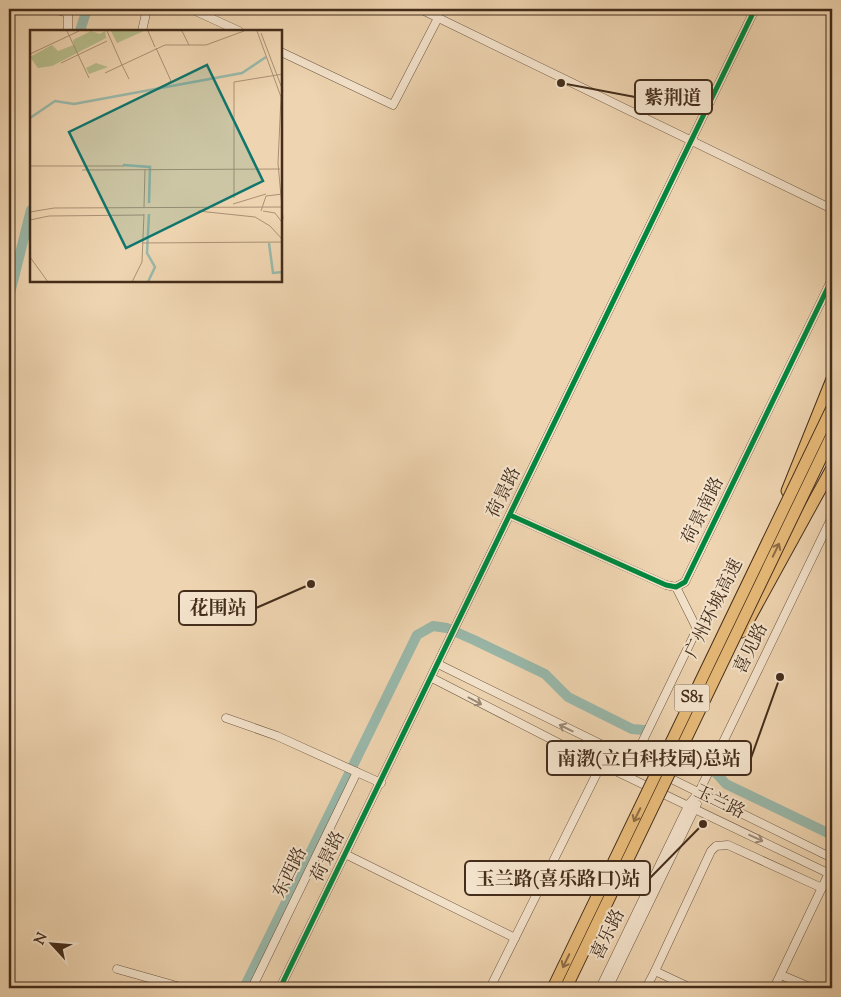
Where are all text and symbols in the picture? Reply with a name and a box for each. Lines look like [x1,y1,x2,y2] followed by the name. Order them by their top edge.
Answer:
[30,30,282,282] inset map
[635,80,712,114] callout: 紫荆道
[644,86,702,113] text: 紫荆道
[481,463,529,523] street label: 荷景路
[677,473,731,549] street label: 荷景南路
[772,543,781,558] one-way arrow
[680,555,750,663] street label: 广州环城高速
[179,591,256,625] callout: 花围站
[189,596,247,623] text: 花围站
[728,619,776,679] street label: 喜见路
[674,684,710,711] road number: S81
[467,697,482,706] one-way arrow
[558,722,573,732] one-way arrow
[547,741,751,775] callout: 南漖(立白科技园)总站
[557,747,741,774] text: 南漖(立白科技园)总站
[689,779,749,827] street label: 玉兰路
[632,807,642,822] one-way arrow
[305,827,353,887] street label: 荷景路
[748,833,763,843] one-way arrow
[267,843,315,903] street label: 东西路
[465,861,650,895] callout: 玉兰路(喜乐路口)站
[476,867,640,894] text: 玉兰路(喜乐路口)站
[585,905,633,965] street label: 喜乐路
[28,920,78,970] north arrow
[31,930,54,949] text: N
[561,953,570,968] one-way arrow

